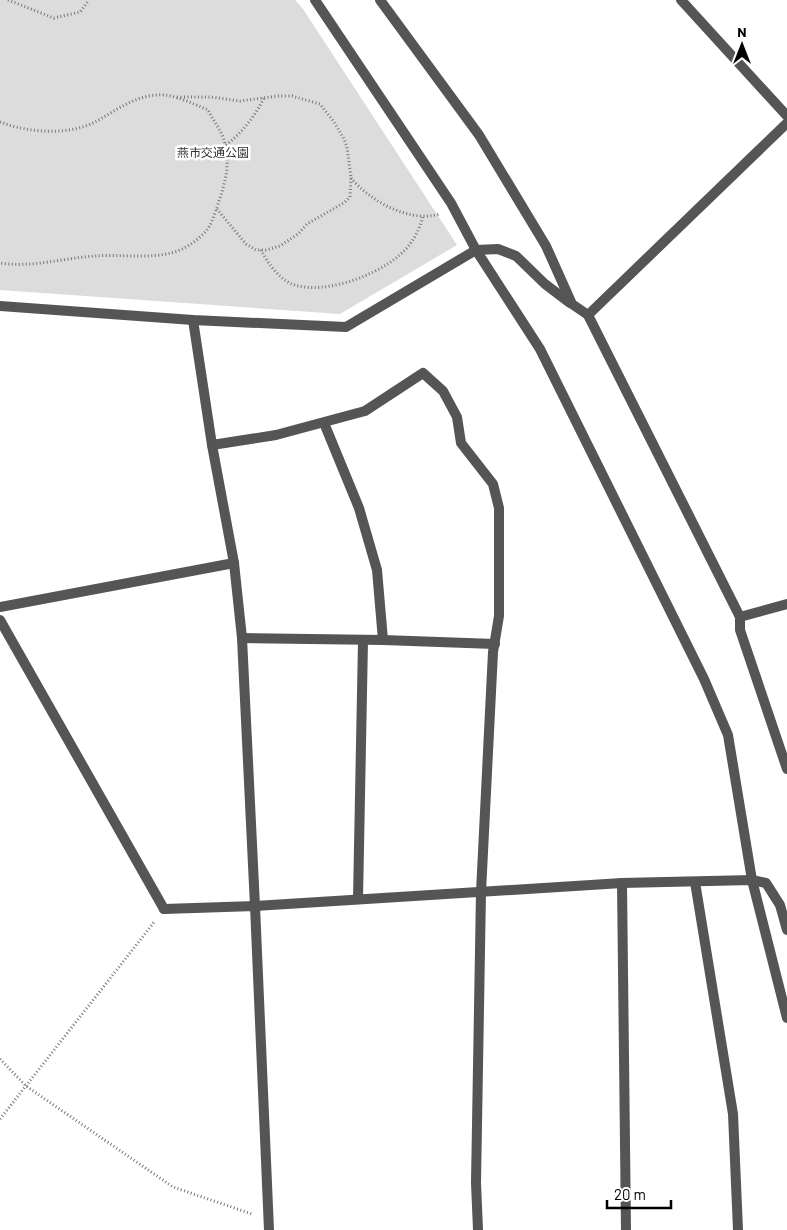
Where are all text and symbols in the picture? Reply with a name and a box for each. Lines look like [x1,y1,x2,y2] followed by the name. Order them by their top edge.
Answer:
[717,20,767,70] north arrow
[737,23,747,40] text: N
[177,145,249,159] park label: 燕市交通公園
[607,1178,671,1210] scale bar
[614,1185,646,1203] text: 20 m

